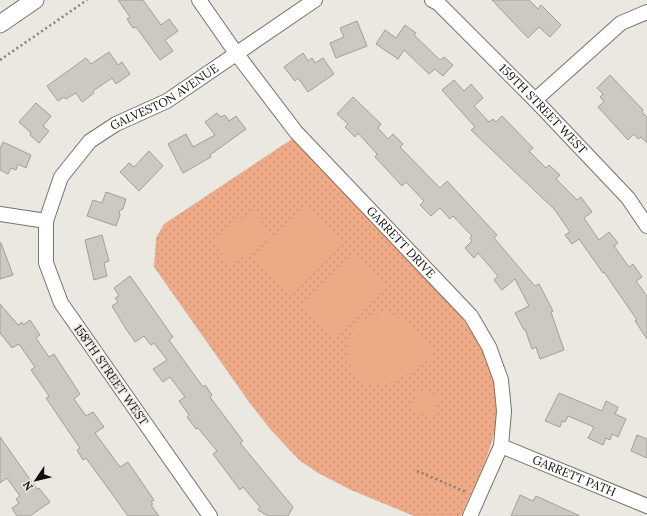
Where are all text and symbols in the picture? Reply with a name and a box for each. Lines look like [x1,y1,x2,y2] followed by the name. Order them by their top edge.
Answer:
[107,60,221,133] street label: GALVESTON AVENUE
[496,61,591,157] street label: 159TH STREET WEST
[364,203,439,281] street label: GARRETT DRIVE
[71,321,152,428] street label: 158TH STREET WEST
[530,452,618,499] street label: GARRETT PATH
[16,460,56,500] north arrow
[19,478,36,493] text: N

